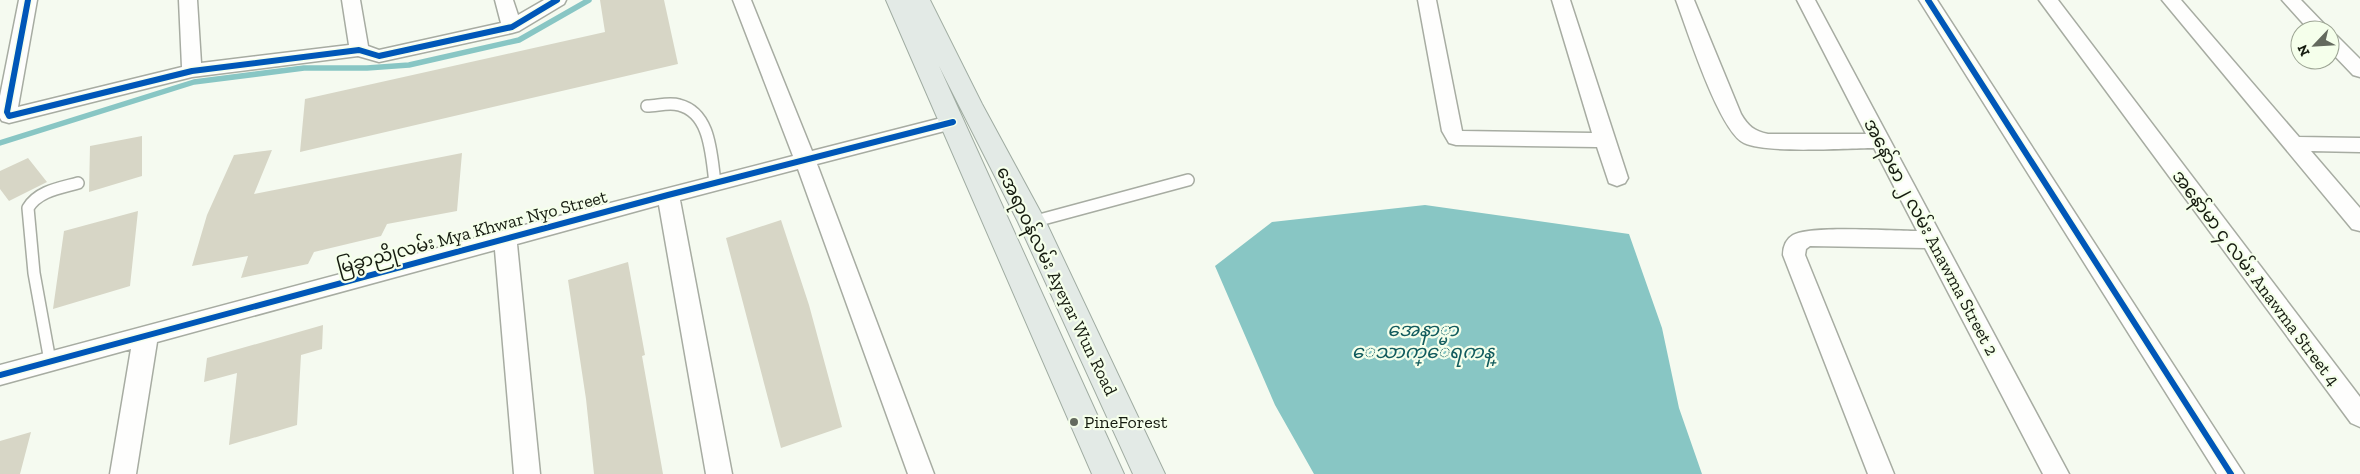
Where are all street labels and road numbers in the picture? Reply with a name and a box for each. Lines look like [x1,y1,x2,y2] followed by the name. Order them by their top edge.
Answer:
[1855,114,2005,361] street label: အနော်မာ ၂ လမ်း Anawma Street 2
[988,162,1124,401] street label: အေရာဝန်လမ်း Ayeyar Wun Road
[2164,164,2346,393] street label: အနော်မာ ၄ လမ်း Anawma Street 4
[334,182,611,283] street label: မြခွာညိုလမ်း Mya Khwar Nyo Street

